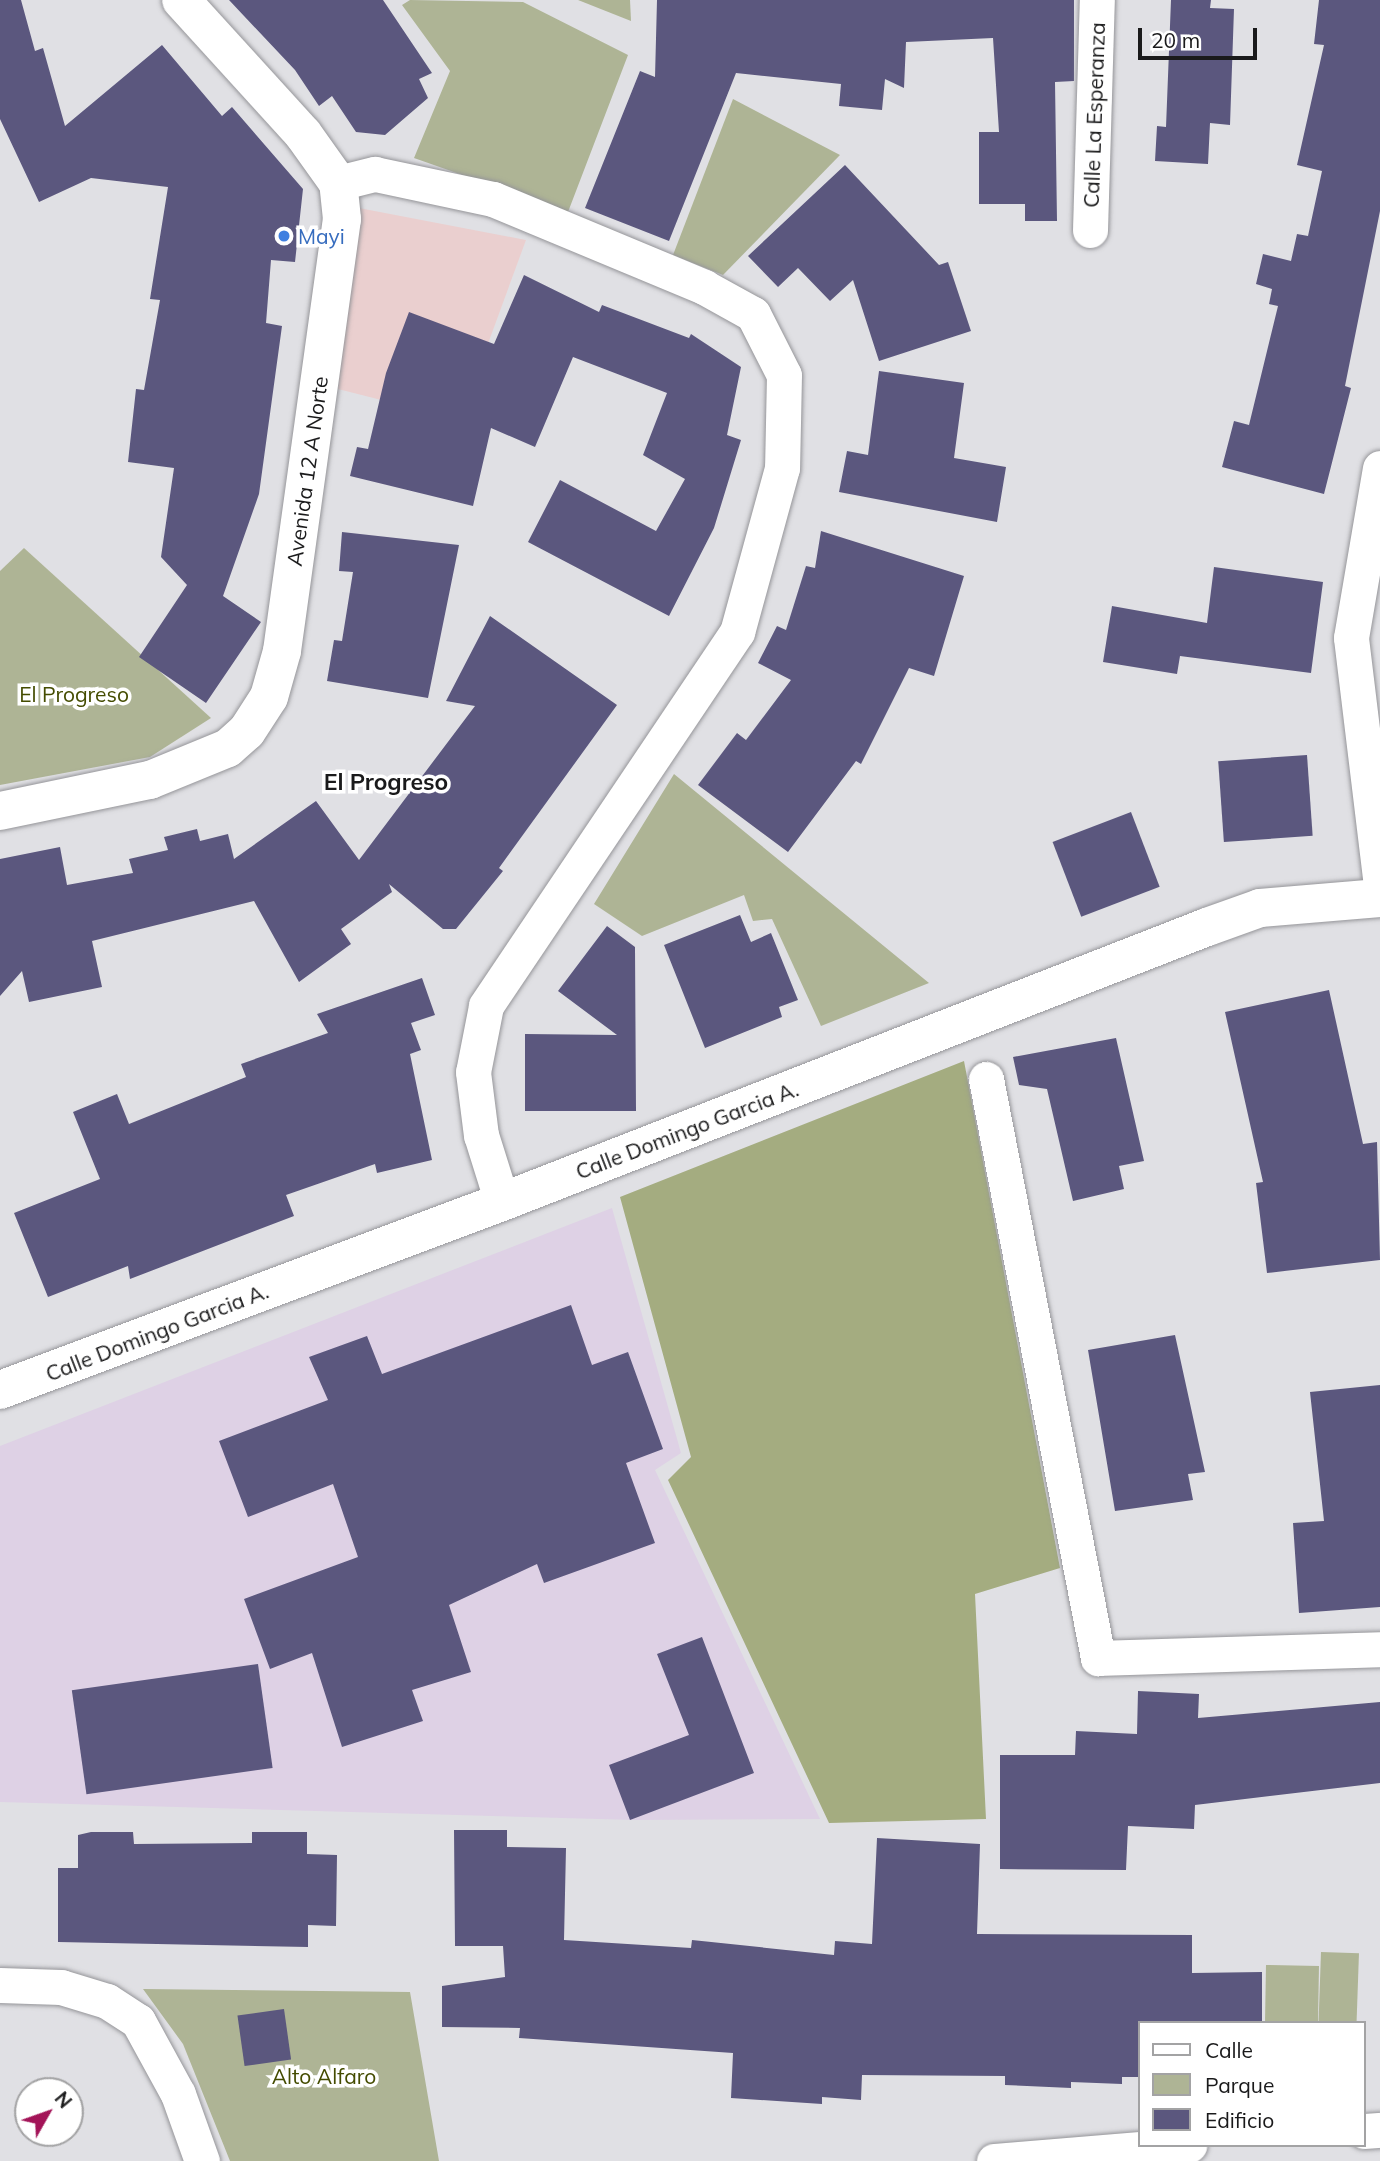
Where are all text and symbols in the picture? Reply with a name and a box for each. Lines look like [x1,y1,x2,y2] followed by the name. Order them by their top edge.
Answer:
[1142,14,1261,58] scale bar
[1078,22,1110,208] street label: Calle La Esperanza
[1151,27,1200,53] text: 20 m
[298,223,345,249] place label: Mayi
[276,228,292,244] marker: Mayi
[281,374,333,568] street label: Avenida 12 A Norte
[19,681,129,707] park label: El Progreso
[324,768,448,796] district label: El Progreso
[572,1076,802,1184] street label: Calle Domingo Garcia A.
[42,1278,272,1386] street label: Calle Domingo Garcia A.
[1138,2021,1366,2147] legend
[1205,2037,1253,2063] text: Calle
[272,2063,376,2089] park label: Alto Alfaro
[1205,2072,1274,2098] text: Parque
[14,2077,84,2147] north arrow
[50,2087,77,2113] text: N
[1205,2107,1274,2133] text: Edificio

